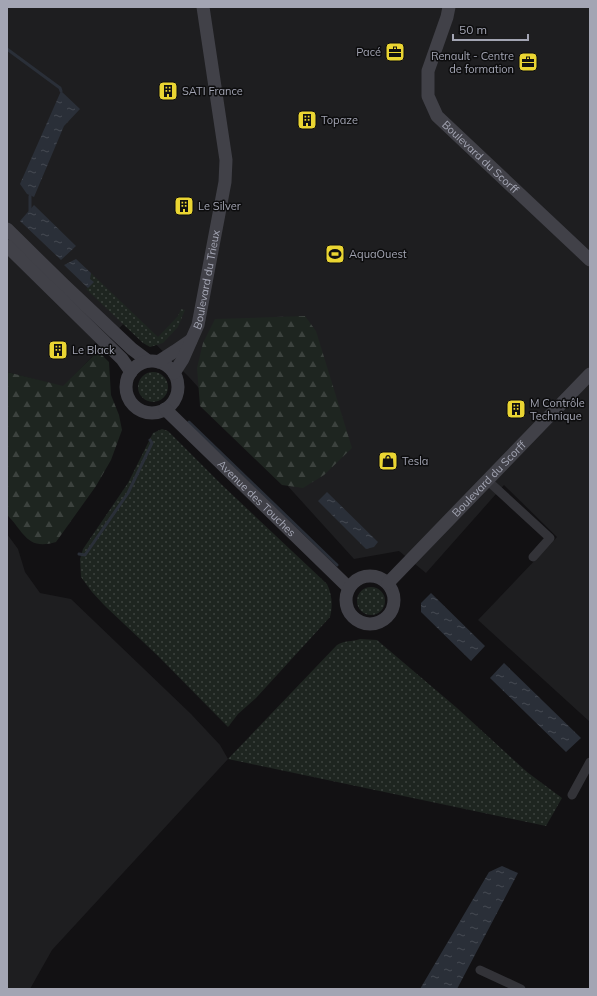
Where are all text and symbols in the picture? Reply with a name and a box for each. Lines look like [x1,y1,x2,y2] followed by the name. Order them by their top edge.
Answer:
[453,16,528,42] scale bar
[459,22,487,37] text: 50 m
[384,41,406,63] office icon: Pacé
[356,45,381,59] place label: Pacé
[431,49,514,76] place label: Renault - Centre de formation
[517,51,539,73] office icon: Renault - Centre de formation
[157,80,179,102] building icon: SATI France
[182,84,243,98] place label: SATI France
[296,109,318,131] building icon: Topaze
[321,113,358,127] place label: Topaze
[439,117,522,197] street label: Boulevard du Scorff
[173,195,195,217] building icon: Le Silver
[198,199,241,213] place label: Le Silver
[190,229,223,332] street label: Boulevard du Trieux
[324,243,346,265] sports icon: AquaOuest
[349,247,407,261] place label: AquaOuest
[47,339,69,361] building icon: Le Black
[72,343,115,357] place label: Le Black
[530,396,585,423] place label: M Contrôle Technique
[505,398,527,420] building icon: M Contrôle Technique
[449,438,529,520] street label: Boulevard du Scorff
[377,450,399,472] shop icon: Tesla
[402,454,428,468] place label: Tesla
[215,457,299,540] street label: Avenue des Touches

